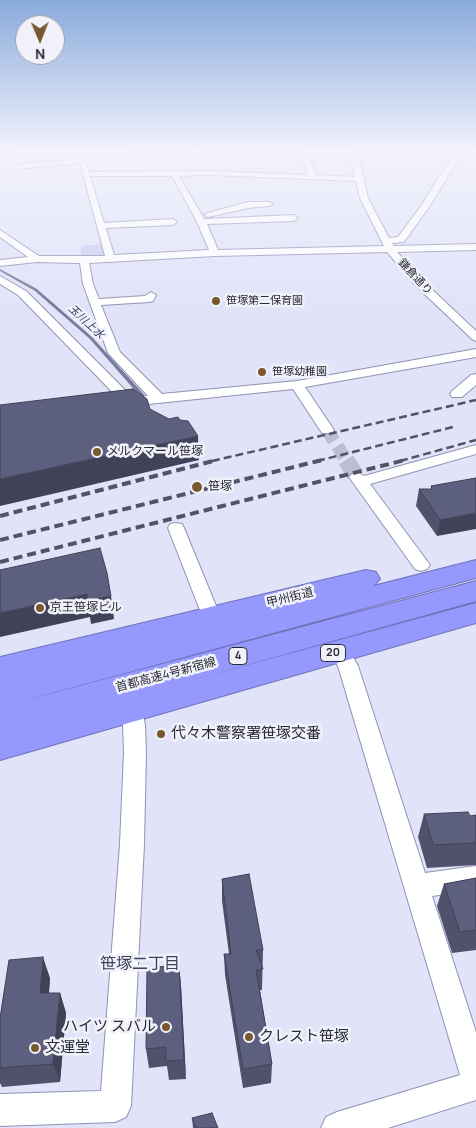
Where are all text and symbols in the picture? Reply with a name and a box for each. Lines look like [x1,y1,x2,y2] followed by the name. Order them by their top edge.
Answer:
[15,15,65,65] north arrow
[35,45,45,64] text: N
[395,256,435,298] street label: 鎌倉通り
[226,294,303,308] place label: 笹塚第二保育園
[210,295,222,307] marker: 笹塚第二保育園
[65,302,107,342] water label: 玉川上水
[272,365,327,379] place label: 笹塚幼稚園
[256,366,268,378] marker: 笹塚幼稚園
[107,445,203,459] place label: メルクマール笹塚
[91,446,103,458] marker: メルクマール笹塚
[190,480,204,494] marker: 笹塚
[208,480,232,494] place label: 笹塚
[265,585,315,611] street label: 甲州街道
[50,601,122,615] place label: 京王笹塚ビル
[34,602,46,614] marker: 京王笹塚ビル
[320,644,346,661] road number: 20
[229,648,247,664] road number: 4
[114,655,218,695] street label: 首都高速4号新宿線
[171,725,321,743] place label: 代々木警察署笹塚交番
[155,728,167,740] marker: 代々木警察署笹塚交番
[100,955,180,975] district label: 笹塚二丁目
[63,1018,156,1036] place label: ハイツ スバル
[160,1021,172,1033] marker: ハイツ スバル
[259,1028,349,1046] place label: クレスト笹塚
[243,1031,255,1043] marker: クレスト笹塚
[45,1039,90,1057] place label: 文運堂
[29,1042,41,1054] marker: 文運堂

